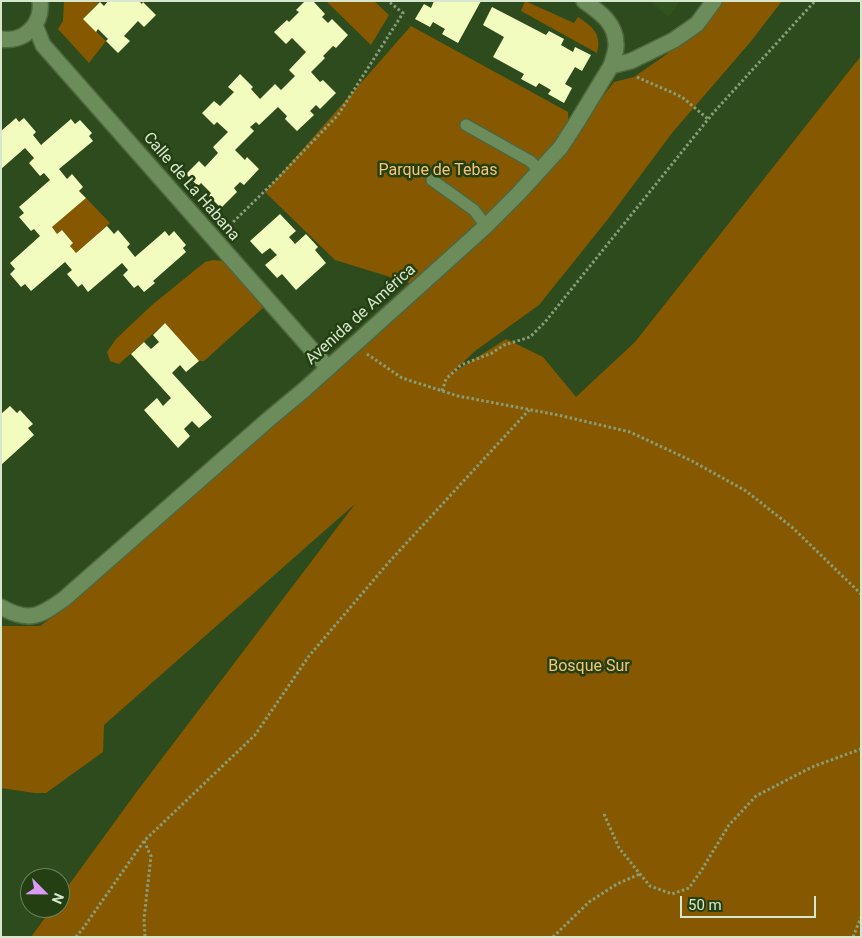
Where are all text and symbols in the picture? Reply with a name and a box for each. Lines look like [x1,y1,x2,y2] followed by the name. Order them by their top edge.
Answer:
[139,129,243,245] street label: Calle de La Habana
[378,161,498,181] park label: Parque de Tebas
[302,261,420,369] street label: Avenida de América
[548,657,630,677] park label: Bosque Sur
[20,868,70,918] north arrow
[682,886,818,918] scale bar
[49,891,67,906] text: N
[688,896,722,914] text: 50 m

